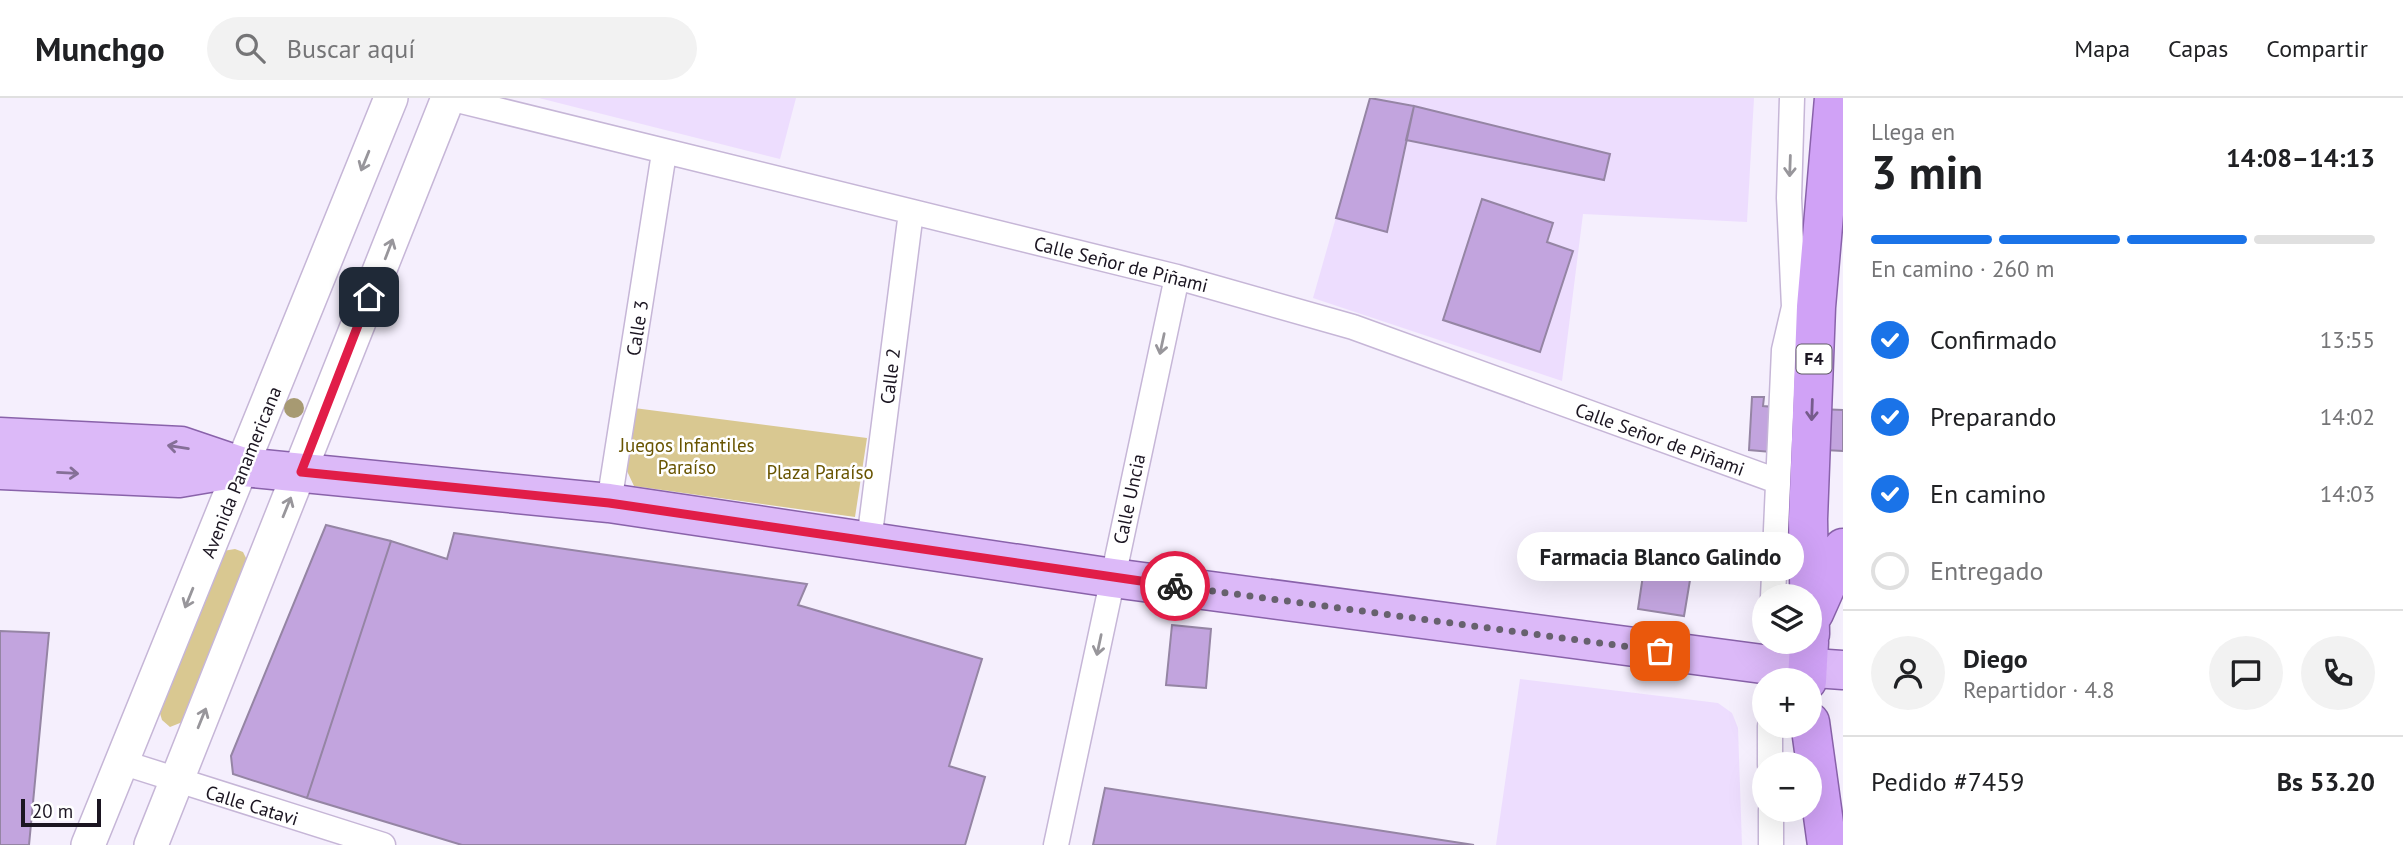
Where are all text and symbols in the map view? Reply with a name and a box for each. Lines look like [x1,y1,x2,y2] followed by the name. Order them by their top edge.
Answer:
[207,17,697,80] search box
[35,27,165,70] text: Munchgo
[231,29,269,67] icon: search
[287,32,415,65] text: Buscar aquí
[2074,33,2130,64] text: Mapa
[2168,33,2228,64] text: Capas
[2266,33,2368,64] text: Compartir
[1871,117,1955,146] text: Llega en
[2226,141,2375,174] text: 14:08–14:13
[1871,142,1983,202] text: 3 min
[358,150,371,172] one-way arrow
[1784,154,1797,177] one-way arrow
[1031,231,1211,297] street label: Calle Señor de Piñami
[383,238,396,260] one-way arrow
[1871,254,2054,283] text: En camino · 260 m
[339,267,399,327] pin
[350,278,388,316] icon: home
[621,298,653,358] street label: Calle 3
[1871,321,1909,359] icon: check
[1930,323,2057,356] text: Confirmado
[2320,325,2375,354] text: 13:55
[1155,332,1169,355] one-way arrow
[1797,344,1832,374] road number: F4
[875,347,905,405] street label: Calle 2
[196,383,286,561] street label: Avenida Panamericana
[1572,397,1748,481] street label: Calle Señor de Piñami
[1871,398,1909,436] icon: check
[1806,399,1819,422] one-way arrow
[1930,400,2057,433] text: Preparando
[2320,402,2375,431] text: 14:02
[618,433,755,479] park label: Juegos Infantiles Paraíso
[167,440,190,453] one-way arrow
[1108,452,1150,546] street label: Calle Uncia
[766,460,874,484] park label: Plaza Paraíso
[56,467,79,480] one-way arrow
[1871,475,1909,513] icon: check
[1930,477,2046,510] text: En camino
[2320,479,2375,508] text: 14:03
[281,497,294,518] one-way arrow
[1516,532,1803,581] callout: Farmacia Blanco Galindo
[1540,542,1781,571] text: Farmacia Blanco Galindo
[1140,551,1210,621] courier
[1930,554,2044,587] text: Entregado
[1156,567,1194,605] icon: bike
[1752,584,1822,822] map controls
[1752,584,1822,654] button: layers
[182,587,195,608] one-way arrow
[1630,621,1690,681] pin
[1641,632,1679,670] icon: bag
[1091,633,1105,656] one-way arrow
[1871,636,1945,710] button: person
[2209,636,2283,710] button: chat
[2301,636,2375,710] button: phone
[1963,642,2028,675] text: Diego
[1752,668,1822,738] button: +
[1963,675,2115,704] text: Repartidor · 4.8
[197,708,210,730] one-way arrow
[1752,752,1822,822] button: −
[1871,765,2024,798] text: Pedido #7459
[2277,765,2375,798] text: Bs 53.20
[203,780,301,830] street label: Calle Catavi
[21,796,102,828] scale bar
[32,799,73,823] text: 20 m

